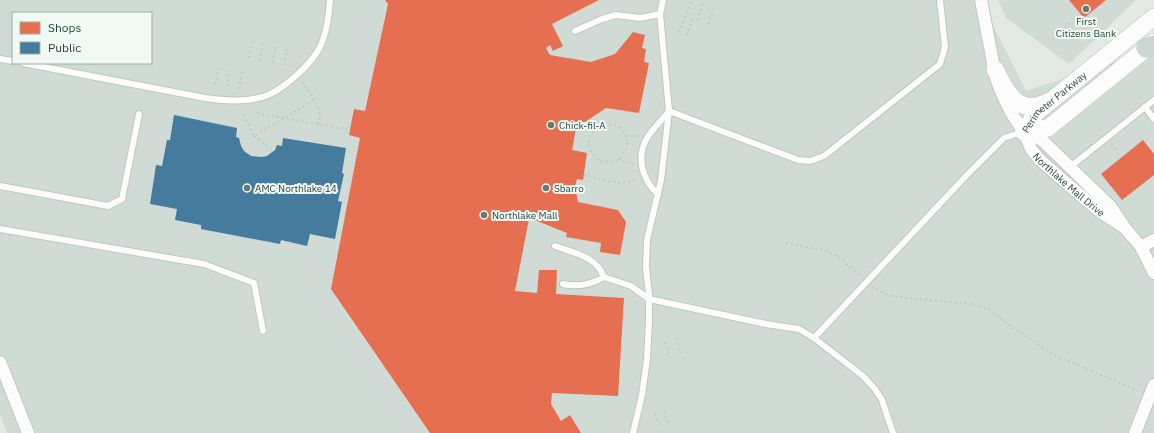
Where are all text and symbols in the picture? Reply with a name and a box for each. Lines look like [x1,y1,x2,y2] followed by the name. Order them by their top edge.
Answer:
[1081,4,1091,14] marker: First Citizens Bank
[12,12,152,64] legend
[1056,15,1117,40] place label: First Citizens Bank
[48,20,81,35] text: Shops
[48,40,81,55] text: Public
[1019,69,1089,135] street label: Perimeter Parkway
[559,119,606,132] place label: Chick-fil-A
[546,120,556,130] marker: Chick-fil-A
[1030,150,1108,220] street label: Northlake Mall Drive
[255,182,337,195] place label: AMC Northlake 14
[554,182,584,195] place label: Sbarro
[242,183,252,193] marker: AMC Northlake 14
[541,183,551,193] marker: Sbarro
[492,209,558,222] place label: Northlake Mall
[479,210,489,220] marker: Northlake Mall

